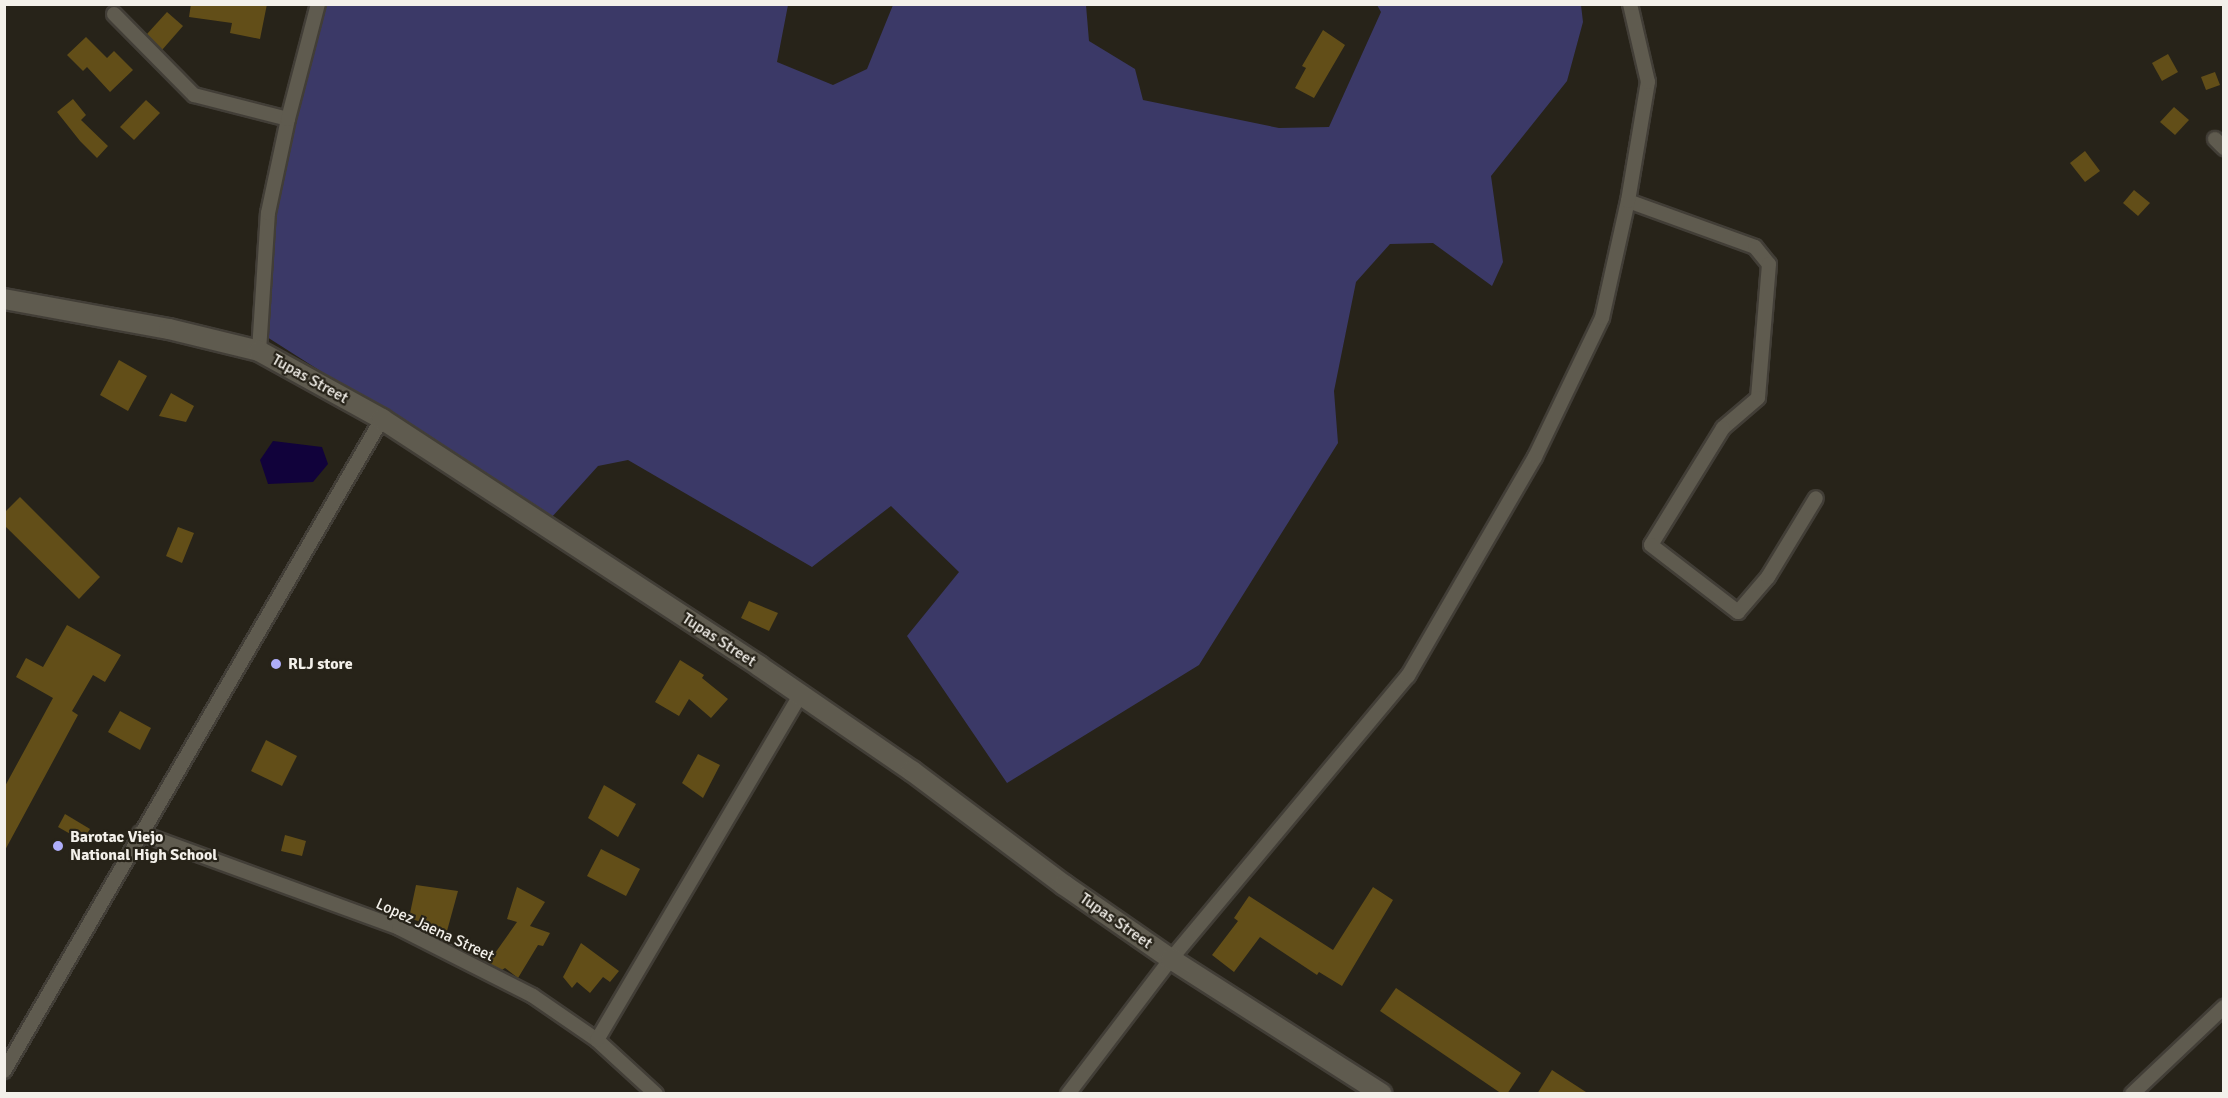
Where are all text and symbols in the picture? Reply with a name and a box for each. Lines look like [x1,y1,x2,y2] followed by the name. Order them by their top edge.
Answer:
[269,350,351,408] street label: Tupas Street
[679,609,759,671] street label: Tupas Street
[288,654,353,674] place label: RLJ store
[269,657,283,671] marker: RLJ store
[70,827,217,865] place label: Barotac Viejo National High School
[51,839,65,853] marker: Barotac Viejo National High School
[1076,889,1156,953] street label: Tupas Street
[373,894,497,966] street label: Lopez Jaena Street

